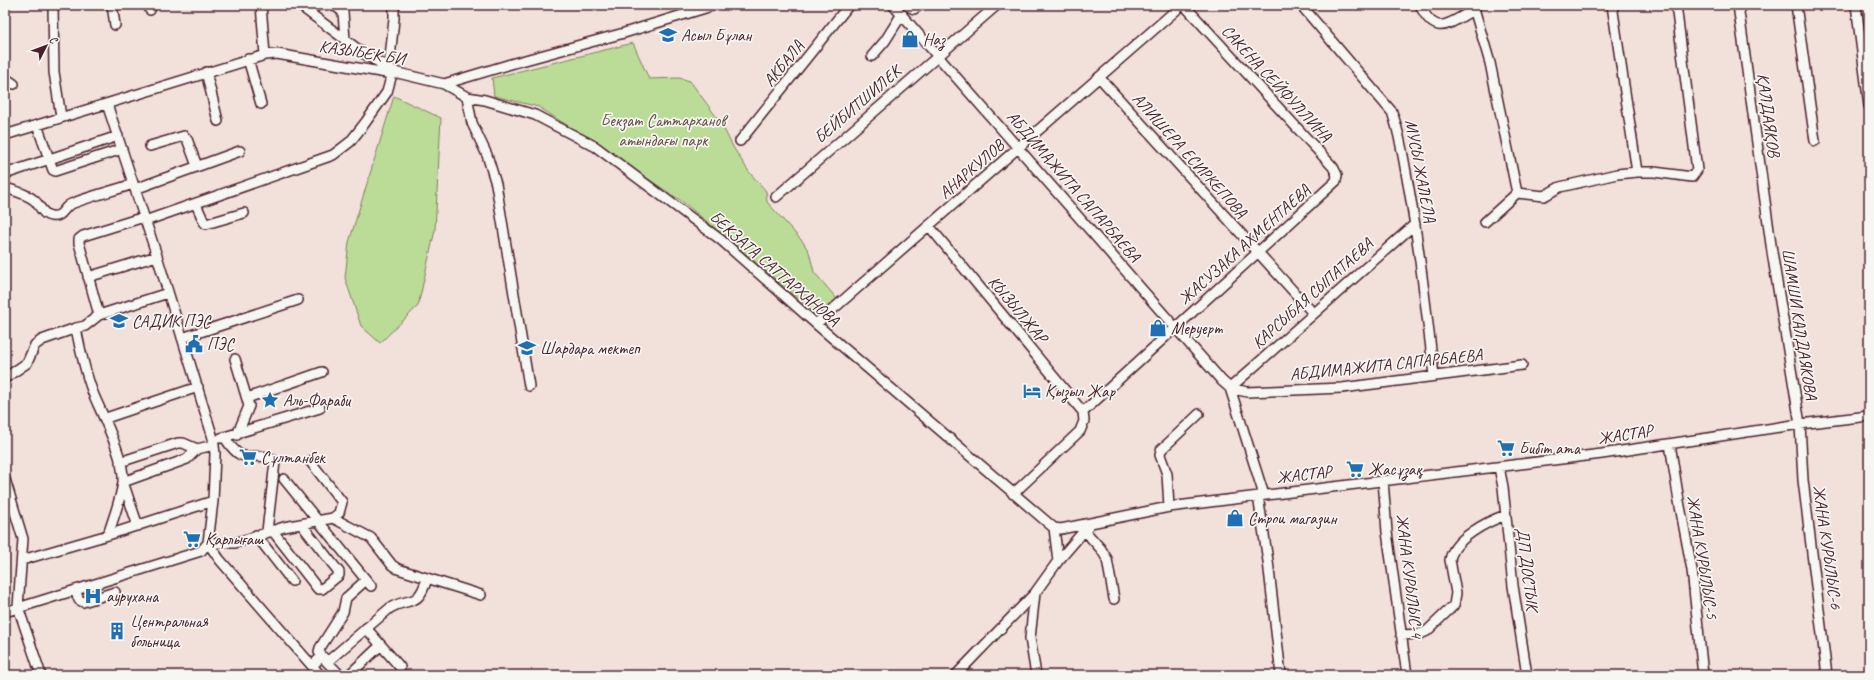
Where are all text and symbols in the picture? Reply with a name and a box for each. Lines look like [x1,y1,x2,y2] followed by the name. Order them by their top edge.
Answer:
[1217,20,1337,147] street label: САКЕНА СЕЙФУЛЛИНА
[658,25,678,45] school or university icon: Асыл Бұлан
[681,25,752,46] place label: Асыл Бұлан
[26,26,66,66] north arrow
[900,29,920,49] shop icon: Наз
[923,29,946,51] place label: Наз
[46,33,62,47] text: С
[318,35,409,70] street label: КАЗЫБЕК БИ
[758,36,809,91] street label: АКБАЛА
[810,59,907,148] street label: БЕЙБИТШИЛЕК
[1752,72,1785,160] street label: ҚАЛДАЯҚОВ
[1128,88,1252,223] street label: АЛИШЕРА ЕСИРКЕПОВА
[1002,106,1146,267] street label: АБДИМАЖИТА САПАРБАЕВА
[601,110,729,151] park label: Бекзат Саттарханов атындағы парк
[1400,118,1441,225] street label: МУСЫ ЖАЛЕЛА
[935,134,1010,203] street label: АНАРКУЛОВ
[1174,179,1315,309] street label: ЖАСУЗАКА АХМЕНТАЕВА
[705,206,844,331] street label: БЕКЗАТА САТТАРХАНОВА
[1248,233,1378,353] street label: КАРСЫБАЯ СЫПАТАЕВА
[1777,247,1822,403] street label: ШАМШИ КАЛДАЯКОВА
[984,272,1054,349] street label: КЫЗЫЛЖАР
[109,311,129,331] school or university icon: САДИК ПЭС
[132,311,212,332] place label: САДИК ПЭС
[1148,318,1168,338] shop icon: Меруерт
[1171,318,1223,339] place label: Меруерт
[184,334,204,354] public building icon: ПЭС
[207,334,235,355] place label: ПЭС
[517,338,537,358] school or university icon: Шардара мектеп
[540,338,641,359] place label: Шардара мектеп
[1289,344,1485,385] street label: АБДИМАЖИТА САПАРБАЕВА
[1022,381,1042,401] hotel icon: Қызыл Жар
[1045,381,1117,403] place label: Қызыл Жар
[260,390,280,410] place icon: Аль-Фараби
[283,390,352,411] place label: Аль-Фараби
[1596,420,1656,449] street label: ЖАСТАР
[1496,438,1516,458] supermarket icon: Бибіт ата
[1519,438,1581,459] place label: Бибіт ата
[238,447,258,467] supermarket icon: Сұлтанбек
[261,447,326,468] place label: Сұлтанбек
[1345,459,1365,479] supermarket icon: Жасұзақ
[1368,459,1423,481] place label: Жасұзақ
[1275,460,1335,488] street label: ЖАСТАР
[1808,484,1847,612] street label: ЖАНА КУРЫЛЫС-6
[1682,494,1723,622] street label: ЖАНА КУРЫЛЫС-5
[1225,508,1245,528] shop icon: Строи магазин
[1248,508,1339,530] place label: Строи магазин
[1391,513,1428,642] street label: ЖАНА КУРЫЛЫС-4
[1512,526,1543,615] street label: ДП ДОСТЫК
[182,529,202,549] supermarket icon: Қарлығаш
[205,529,264,550] place label: Қарлығаш
[83,586,103,606] hospital icon: аурухана
[106,586,159,607] place label: аурухана
[130,611,209,652] place label: Центральная больница
[107,621,127,641] building icon: Центральная больница

